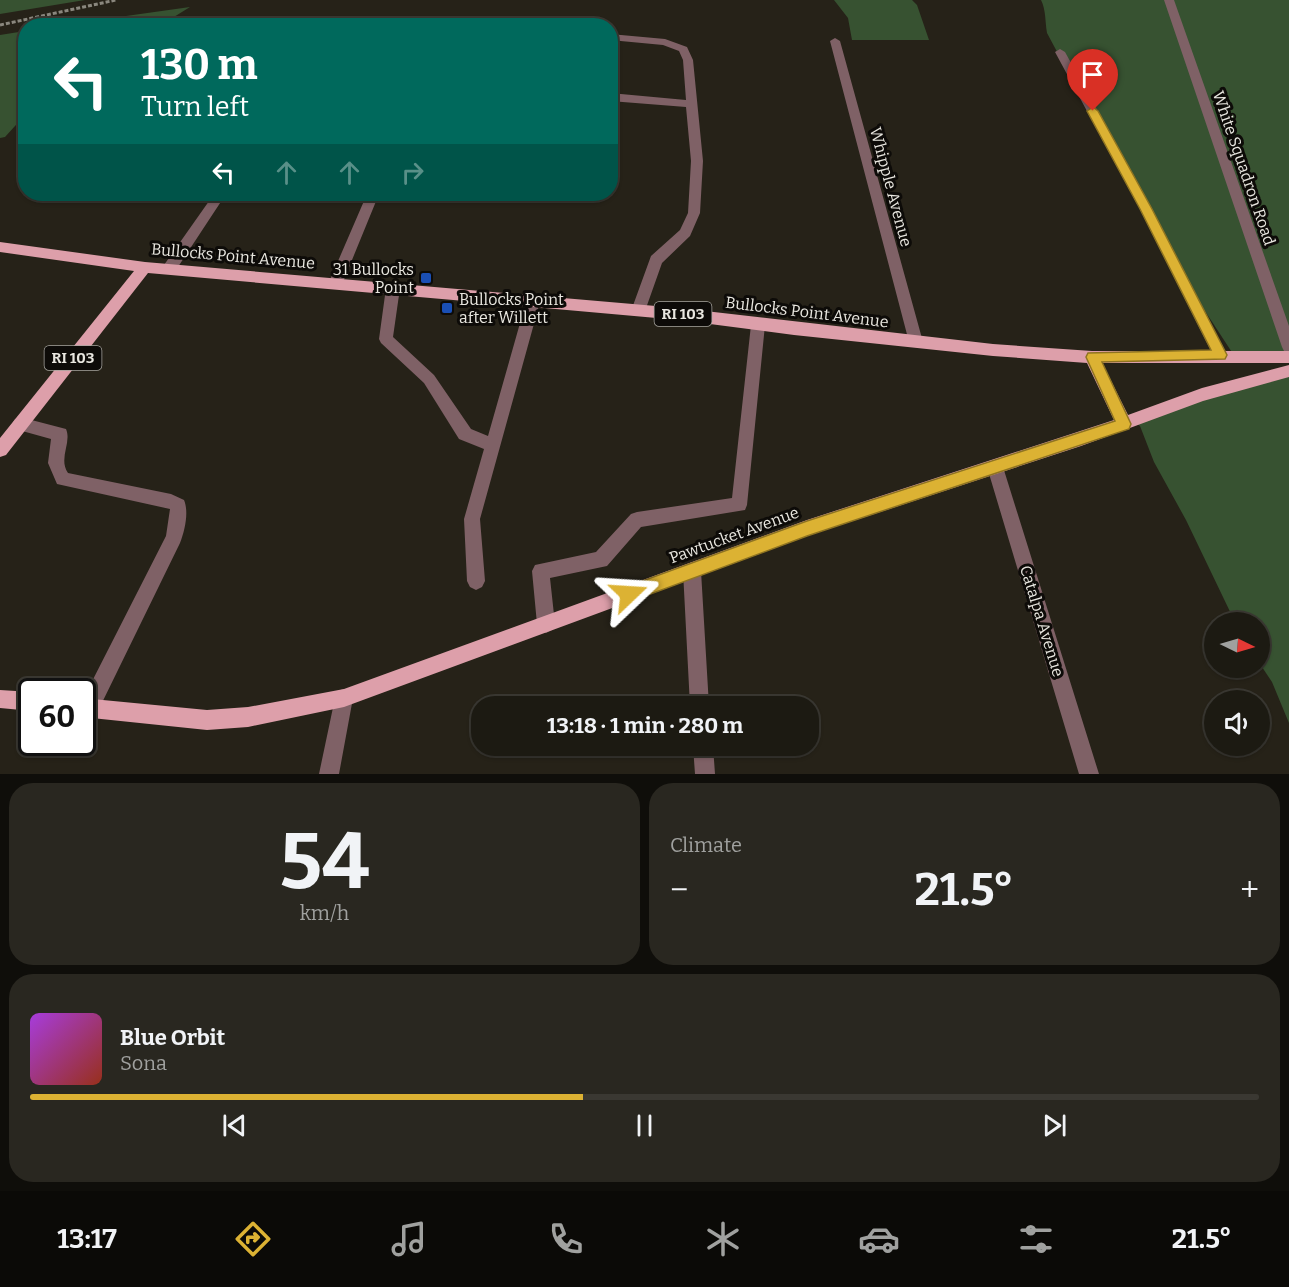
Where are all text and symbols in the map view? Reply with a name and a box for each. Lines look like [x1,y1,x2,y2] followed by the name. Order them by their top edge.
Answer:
[141,40,258,90] text: 130 m
[42,42,120,120] icon: left
[1067,49,1118,111] pin
[1076,58,1109,91] icon: arrive
[1209,88,1280,248] street label: White Squadron Road
[141,91,249,123] text: Turn left
[866,125,916,249] street label: Whipple Avenue
[207,156,240,189] icon: left
[270,156,303,189] icon: ahead
[333,156,366,189] icon: ahead
[396,156,429,189] icon: right
[150,239,316,273] street label: Bullocks Point Avenue
[333,260,414,297] place label: 31 Bullocks Point
[419,271,433,285] marker: 31 Bullocks Point
[459,290,564,327] place label: Bullocks Point after Willett
[724,293,890,331] street label: Bullocks Point Avenue
[440,301,454,315] marker: Bullocks Point after Willett
[654,302,712,326] road number: RI 103
[44,346,101,370] road number: RI 103
[667,503,801,567] street label: Pawtucket Avenue
[597,562,661,626] position arrow
[1016,563,1068,679] street label: Catalpa Avenue
[1204,612,1270,678] north arrow
[1204,612,1270,756] map controls
[18,678,96,756] speed limit sign: 60
[1204,690,1270,756] button: sound
[547,712,743,739] text: 13:18 · 1 min · 280 m
[279,815,370,909] text: 54
[670,833,742,857] text: Climate
[914,863,1014,917] text: 21.5°
[670,870,688,910] text: −
[1240,870,1259,910] text: +
[300,901,349,925] text: km/h
[120,1024,225,1051] text: Blue Orbit
[120,1051,167,1075] text: Sona
[218,1109,251,1142] icon: previous
[628,1109,661,1142] icon: pause
[1038,1109,1071,1142] icon: next
[232,1218,274,1260] icon: directions
[388,1218,430,1260] icon: music
[545,1218,587,1260] icon: phone
[702,1218,744,1260] icon: climate
[858,1218,900,1260] icon: car
[1015,1218,1057,1260] icon: filters
[57,1223,117,1255] text: 13:17
[1172,1223,1232,1255] text: 21.5°

